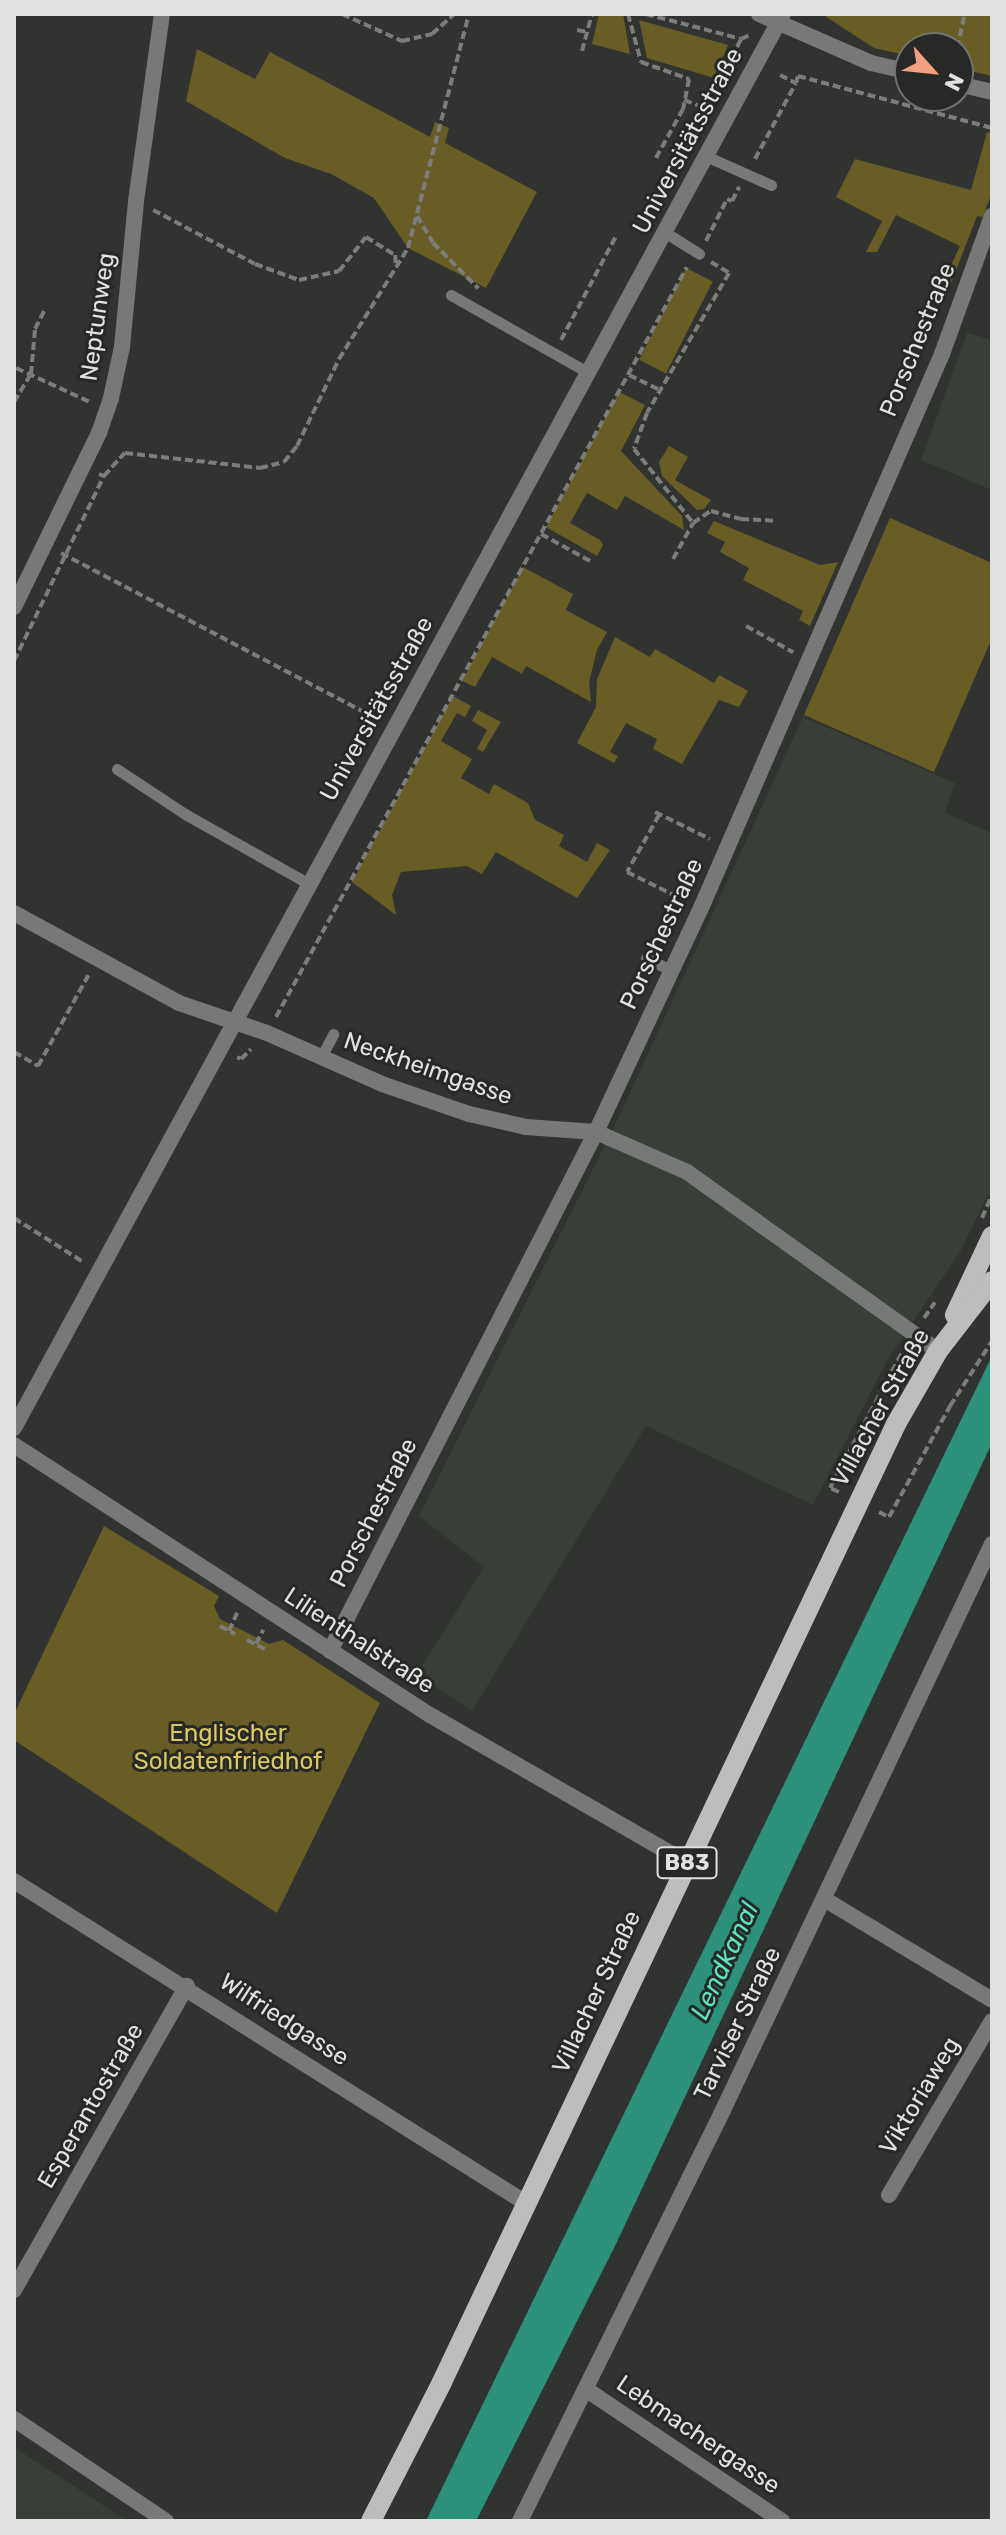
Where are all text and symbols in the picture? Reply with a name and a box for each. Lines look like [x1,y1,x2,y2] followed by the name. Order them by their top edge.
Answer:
[894,32,974,112] north arrow
[627,43,749,239] street label: Universitätsstraße
[938,69,970,95] text: N
[75,251,121,383] street label: Neptunweg
[874,259,962,421] street label: Porschestraße
[314,612,440,806] street label: Universitätsstraße
[614,854,710,1014] street label: Porschestraße
[340,1027,516,1111] street label: Neckheimgasse
[826,1324,936,1492] street label: Villacher Straße
[324,1434,424,1592] street label: Porschestraße
[279,1582,439,1700] street label: Lilienthalstraße
[134,1720,322,1776] park label: Englischer Soldatenfriedhof
[655,1845,719,1881] road number: B83
[684,1897,766,2025] water label: Lendkanal
[547,1906,647,2078] street label: Villacher Straße
[688,1942,788,2106] street label: Tarviser Straße
[214,1968,354,2072] street label: Wilfriedgasse
[32,2018,150,2194] street label: Esperantostraße
[874,2032,966,2160] street label: Viktoriaweg
[611,2370,785,2500] street label: Lebmachergasse

